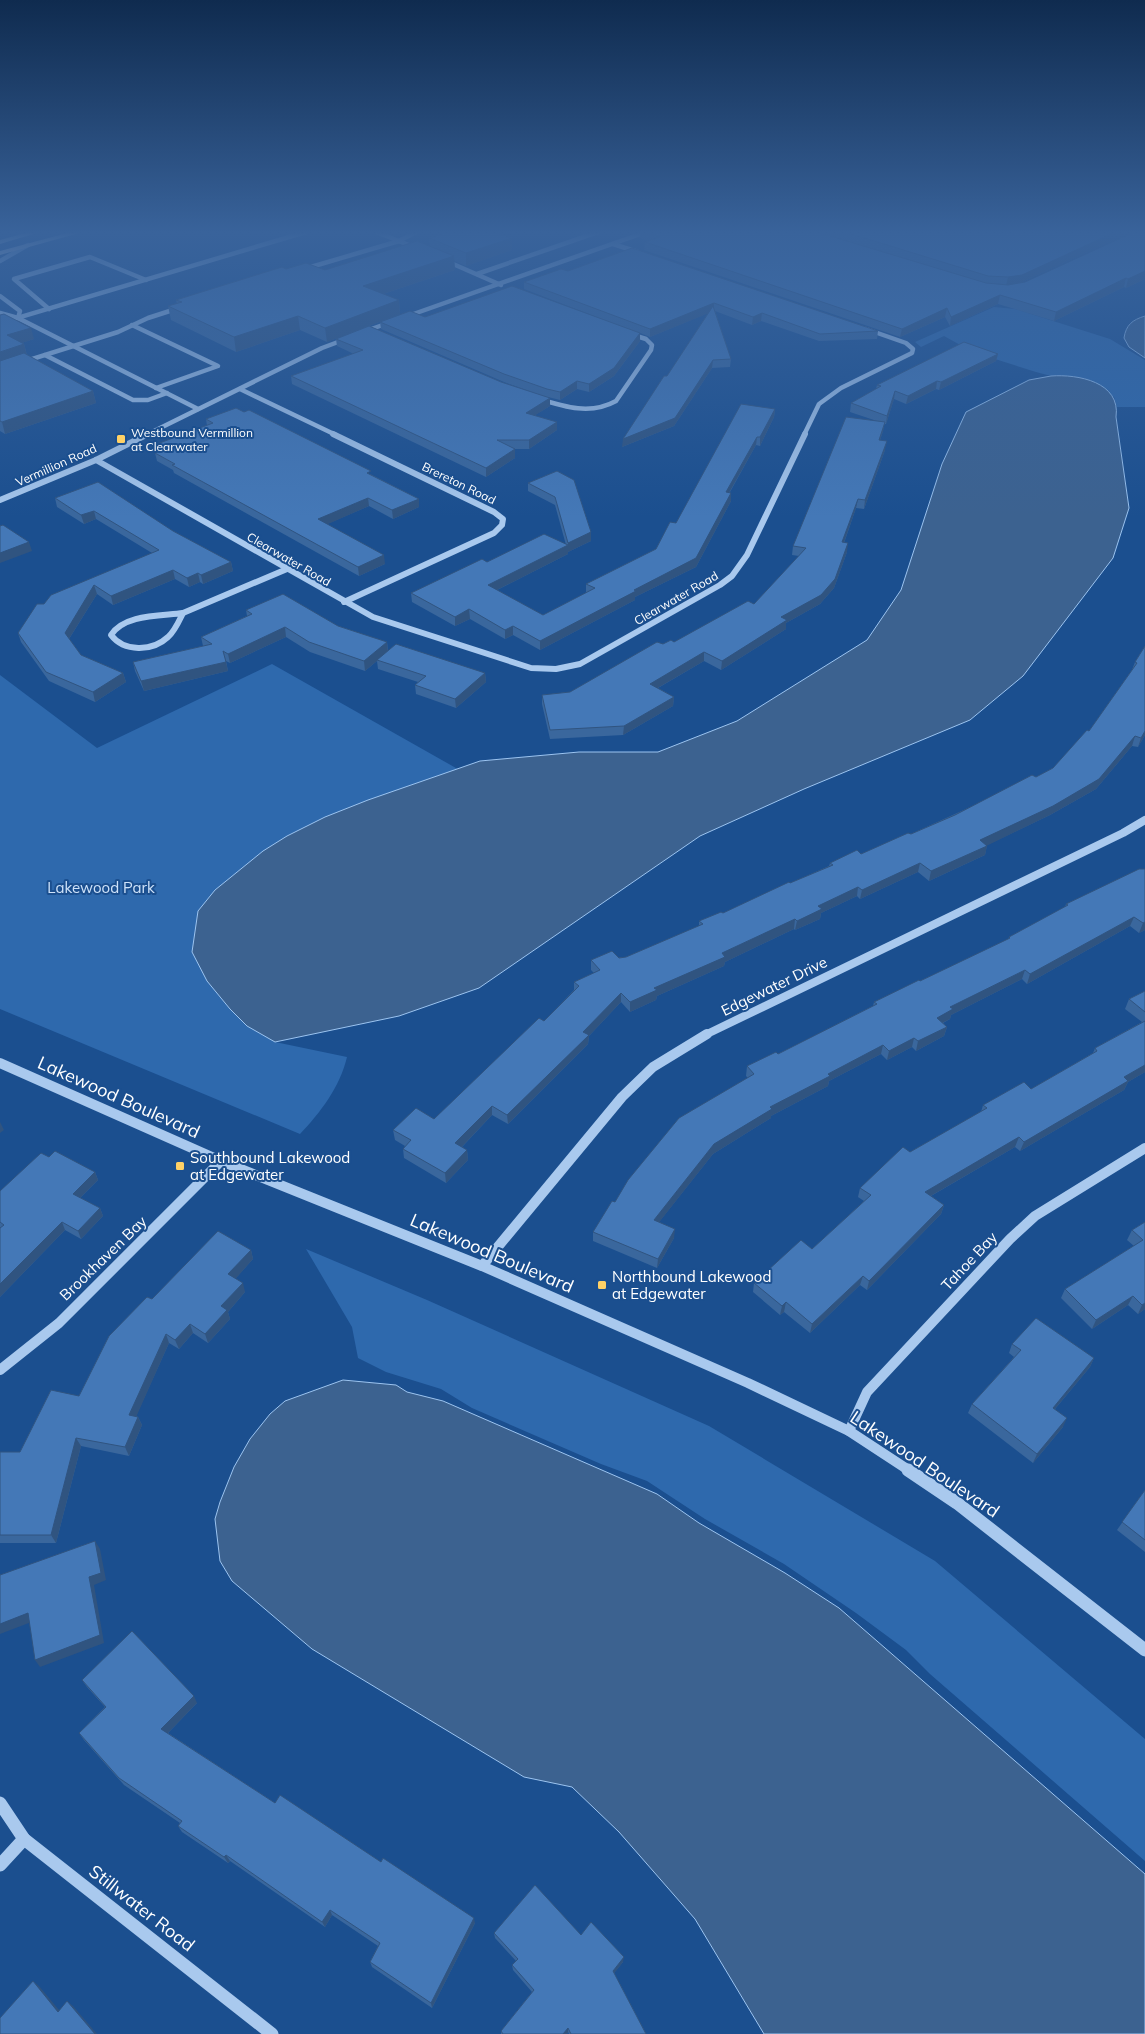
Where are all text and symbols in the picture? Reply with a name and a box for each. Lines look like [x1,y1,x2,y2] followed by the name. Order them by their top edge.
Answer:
[131,425,253,454] place label: Westbound Vermillion at Clearwater
[115,433,127,445] marker: Westbound Vermillion at Clearwater
[13,440,99,490] street label: Vermillion Road
[420,459,498,507] street label: Brereton Road
[244,529,334,589] street label: Clearwater Road
[631,568,721,628] street label: Clearwater Road
[47,878,155,897] park label: Lakewood Park
[718,952,830,1020] street label: Edgewater Drive
[34,1051,204,1143] street label: Lakewood Boulevard
[190,1148,350,1184] place label: Southbound Lakewood at Edgewater
[174,1160,186,1172] marker: Southbound Lakewood at Edgewater
[407,1208,577,1298] street label: Lakewood Boulevard
[55,1212,151,1304] street label: Brookhaven Bay
[937,1228,1001,1294] street label: Tahoe Bay
[612,1267,771,1303] place label: Northbound Lakewood at Edgewater
[596,1279,608,1291] marker: Northbound Lakewood at Edgewater
[846,1405,1004,1523] street label: Lakewood Boulevard
[84,1860,200,1956] street label: Stillwater Road

